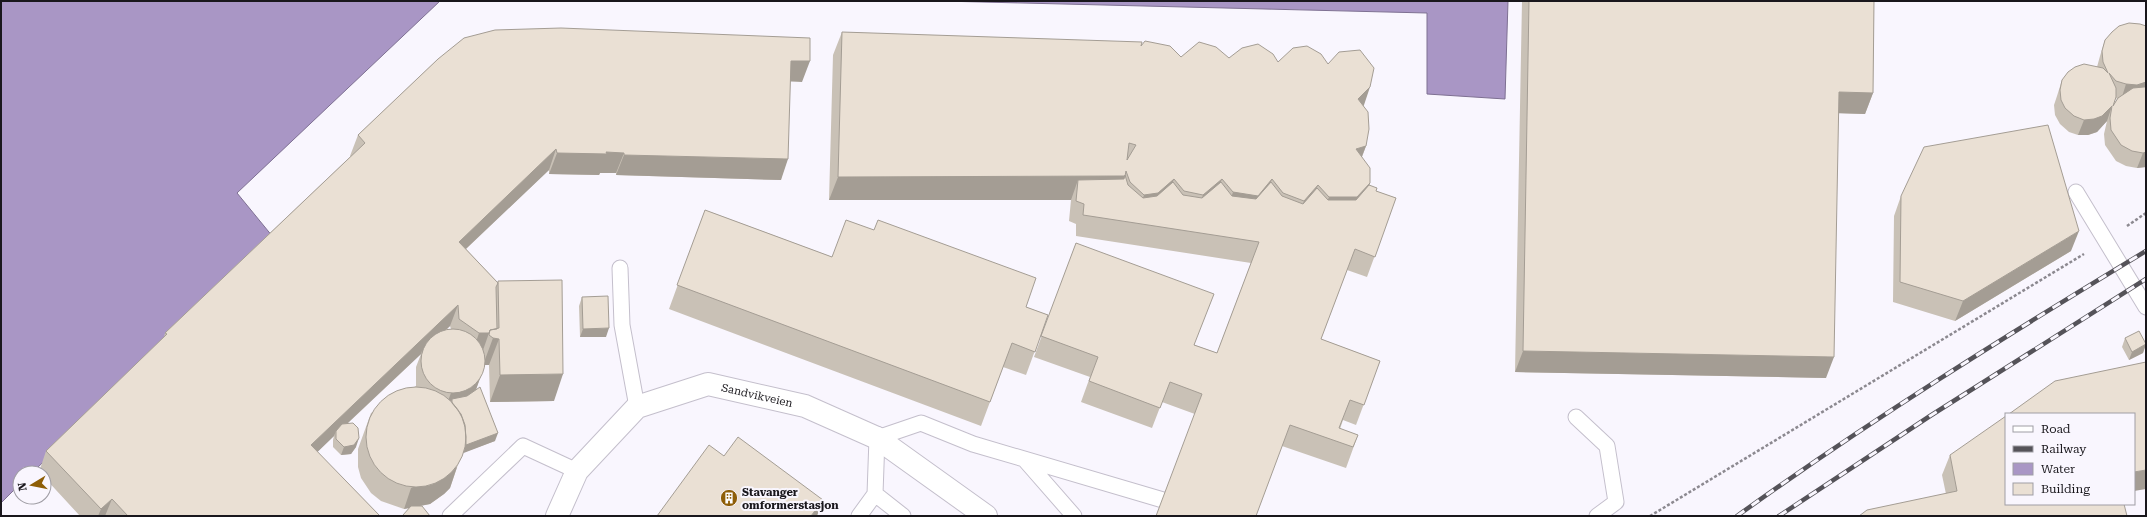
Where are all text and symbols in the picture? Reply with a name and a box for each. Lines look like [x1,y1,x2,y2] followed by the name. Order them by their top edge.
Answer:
[720,381,794,410] street label: Sandvikveien
[2005,413,2135,505] legend
[2041,422,2071,436] text: Road
[2041,442,2087,456] text: Railway
[2041,462,2075,476] text: Water
[12,465,52,505] north arrow
[15,481,30,492] text: N
[2041,482,2090,496] text: Building
[742,486,839,512] place label: Stavanger omformerstasjon
[719,488,739,508] building icon: Stavanger omformerstasjon

